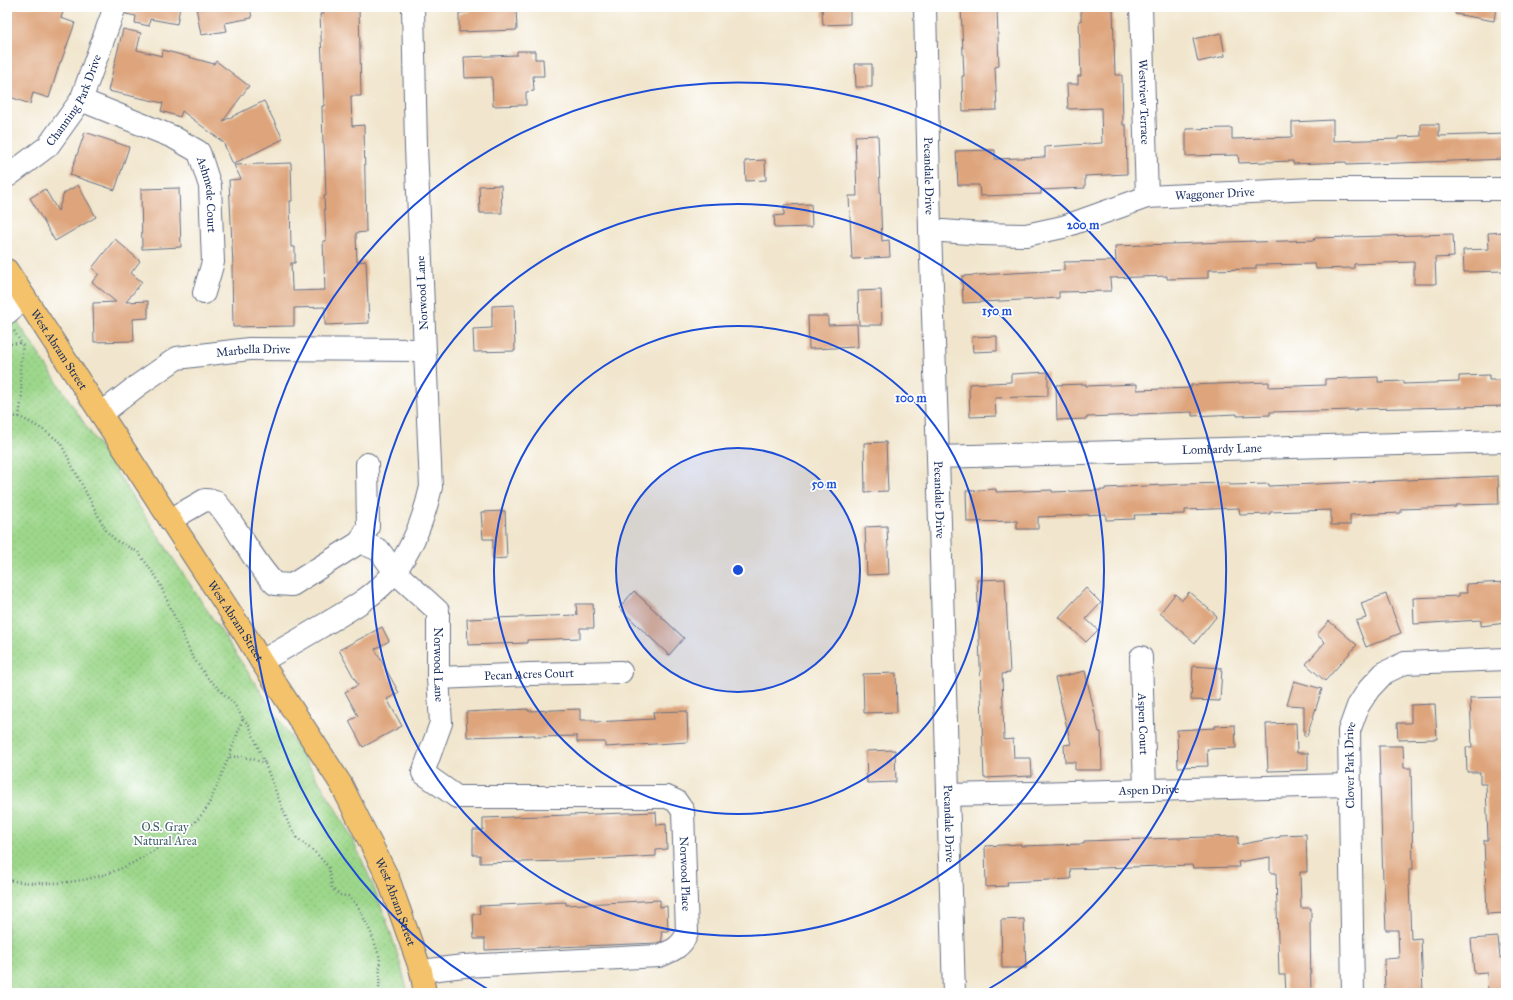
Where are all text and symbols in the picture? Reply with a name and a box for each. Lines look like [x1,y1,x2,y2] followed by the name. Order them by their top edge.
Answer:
[43,53,104,149] street label: Channing Park Drive
[1136,59,1152,145] street label: Westview Terrace
[921,137,937,215] street label: Pecandale Drive
[194,154,219,234] street label: Ashmede Court
[1175,185,1255,203] street label: Waggoner Drive
[1067,218,1100,232] text: 200 m
[413,255,431,331] street label: Norwood Lane
[982,304,1013,318] text: 150 m
[28,307,91,393] street label: West Abram Street
[215,342,290,360] street label: Marbella Drive
[895,391,928,405] text: 100 m
[1182,441,1262,457] street label: Lombardy Lane
[931,461,947,539] street label: Pecandale Drive
[811,477,838,491] text: 50 m
[731,563,745,577] centre of rings
[205,578,267,665] street label: West Abram Street
[431,627,447,703] street label: Norwood Lane
[484,666,575,683] street label: Pecan Acres Court
[1135,692,1151,756] street label: Aspen Court
[1342,720,1359,809] street label: Clover Park Drive
[1118,782,1179,798] street label: Aspen Drive
[941,784,957,863] street label: Pecandale Drive
[133,820,198,848] park label: O.S. Gray Natural Area
[677,836,693,911] street label: Norwood Place
[372,855,419,948] street label: West Abram Street

